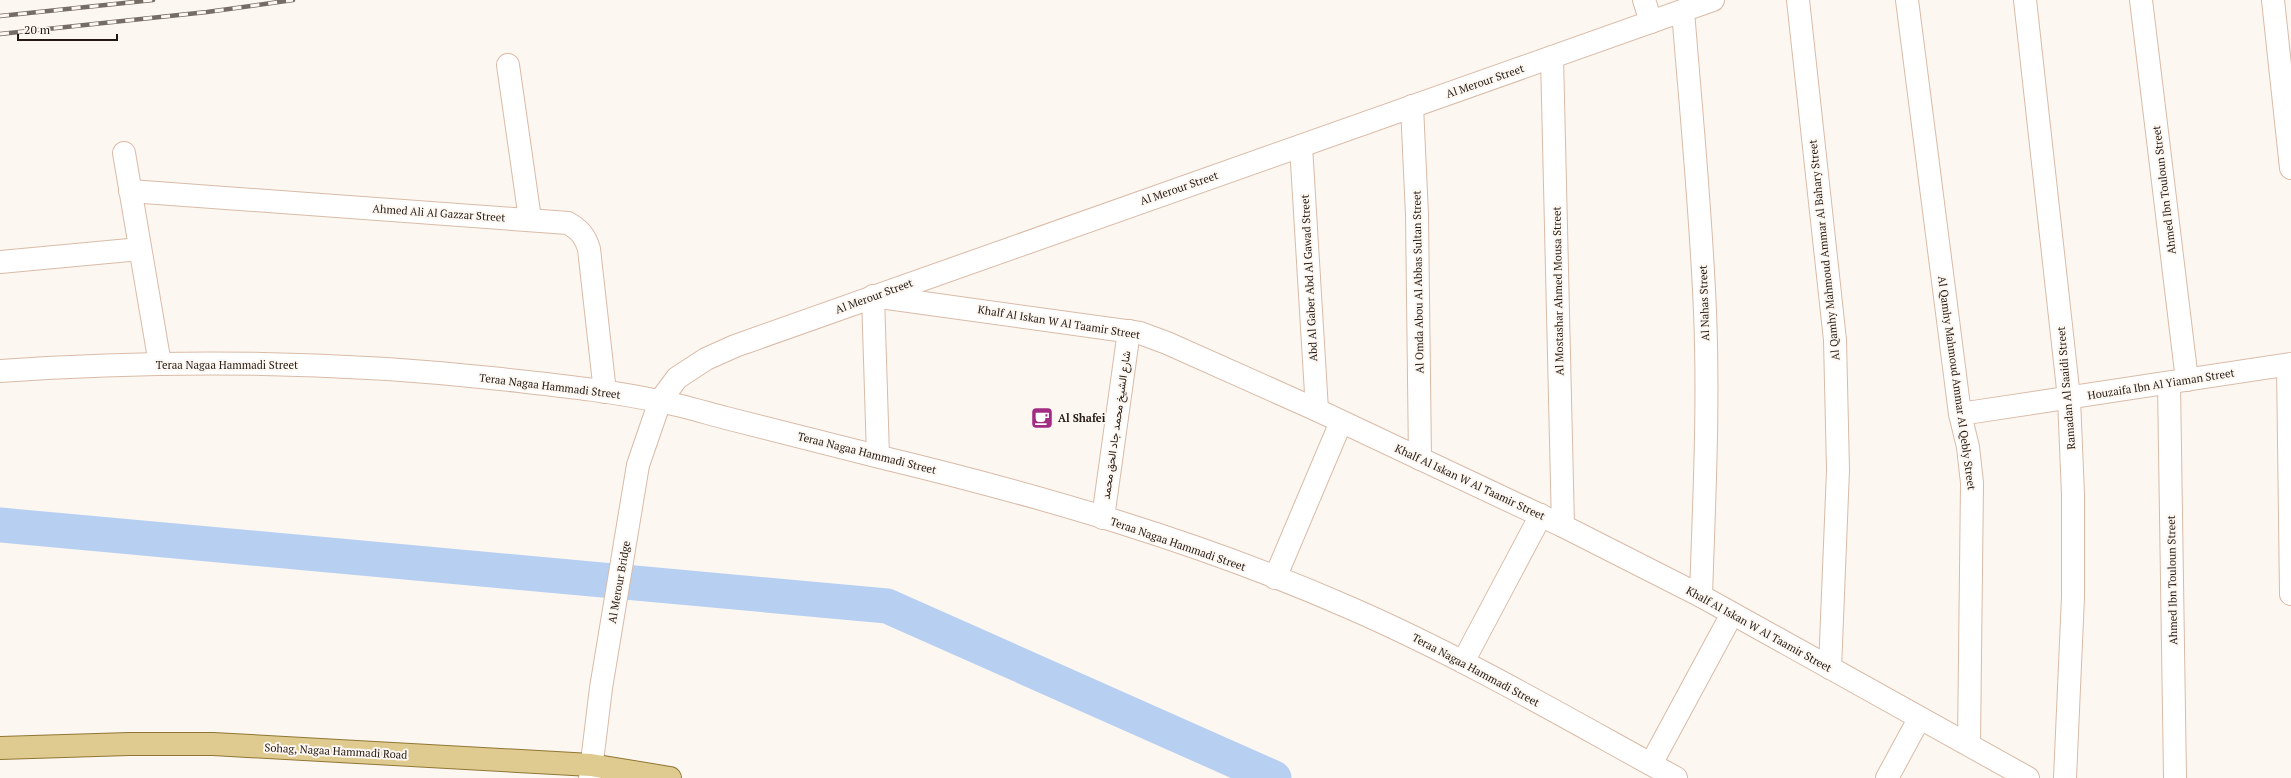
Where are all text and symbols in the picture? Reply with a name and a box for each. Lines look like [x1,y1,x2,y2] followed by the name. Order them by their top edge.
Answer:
[18,16,117,42] scale bar
[24,22,51,37] text: 20 m
[1444,61,1526,101] street label: Al Merour Street
[2149,125,2179,255] street label: Ahmed Ibn Touloun Street
[1805,139,1843,361] street label: Al Qamhy Mahmoud Ammar Al Bahary Street
[1138,168,1220,208] street label: Al Merour Street
[1409,190,1427,374] street label: Al Omda Abou Al Abbas Sultan Street
[1298,194,1320,362] street label: Abd Al Gaber Abd Al Gawad Street
[372,201,506,225] street label: Ahmed Ali Al Gazzar Street
[1550,206,1566,376] street label: Al Mostashar Ahmed Mousa Street
[1696,265,1712,341] street label: Al Nahas Street
[833,275,915,317] street label: Al Merour Street
[1935,275,1979,491] street label: Al Qamhy Mahmoud Ammar Al Qebly Street
[977,302,1141,342] street label: Khalf Al Iskan W Al Taamir Street
[2054,326,2078,450] street label: Ramadan Al Saaidi Street
[1099,349,1134,500] street label: شارع الشيخ محمد جاد الحق محمد
[156,358,298,372] street label: Teraa Nagaa Hammadi Street
[2087,365,2235,403] street label: Houzaifa Ibn Al Yiaman Street
[478,370,622,402] street label: Teraa Nagaa Hammadi Street
[1029,405,1055,431] cafe icon: Al Shafei
[1058,411,1106,425] place label: Al Shafei
[796,429,938,477] street label: Teraa Nagaa Hammadi Street
[1393,441,1547,523] street label: Khalf Al Iskan W Al Taamir Street
[1108,514,1248,574] street label: Teraa Nagaa Hammadi Street
[2164,515,2180,645] street label: Ahmed Ibn Touloun Street
[605,539,633,624] street label: Al Merour Bridge
[1684,583,1834,675] street label: Khalf Al Iskan W Al Taamir Street
[1410,630,1542,710] street label: Teraa Nagaa Hammadi Street
[264,740,408,762] street label: Sohag, Nagaa Hammadi Road

